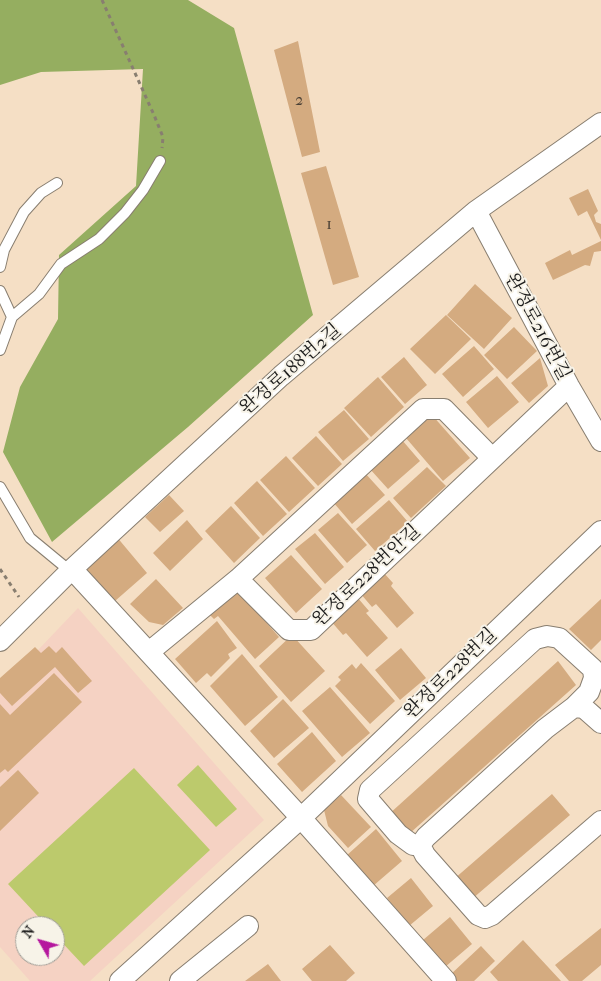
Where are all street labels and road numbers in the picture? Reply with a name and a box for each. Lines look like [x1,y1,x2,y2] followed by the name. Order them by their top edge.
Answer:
[499,269,575,385] street label: 완정로216번길
[235,320,347,420] street label: 완정로188번2길
[308,520,426,632] street label: 완정로228번안길
[400,624,502,724] street label: 완정로228번길

